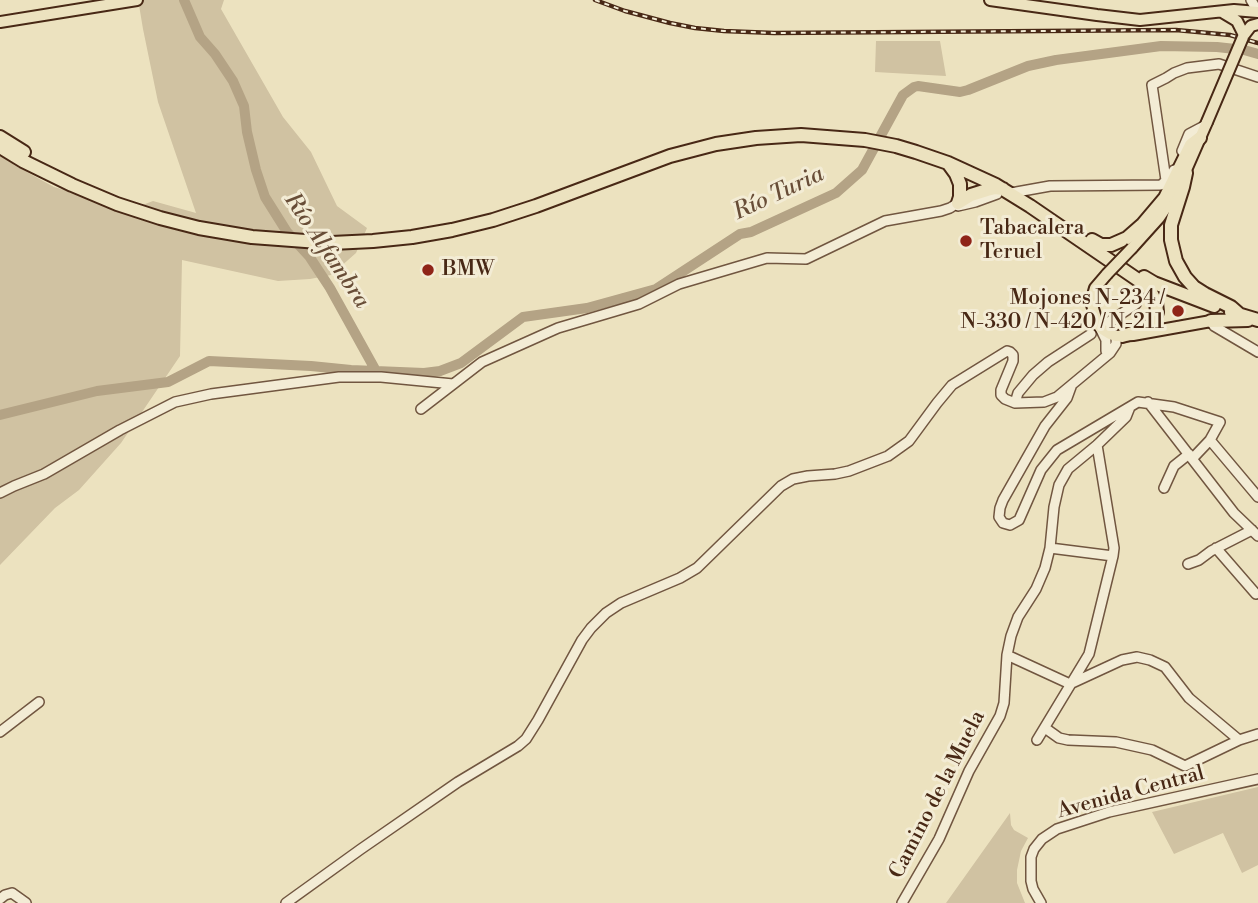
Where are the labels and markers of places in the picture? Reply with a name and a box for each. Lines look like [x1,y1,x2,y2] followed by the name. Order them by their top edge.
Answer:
[980,216,1084,266] place label: Tabacalera Teruel
[958,233,974,249] marker: Tabacalera Teruel
[442,257,494,283] place label: BMW
[420,262,436,278] marker: BMW
[960,286,1164,336] place label: Mojones N-234 / N-330 / N-420 / N-211
[1170,303,1186,319] marker: Mojones N-234 / N-330 / N-420 / N-211

